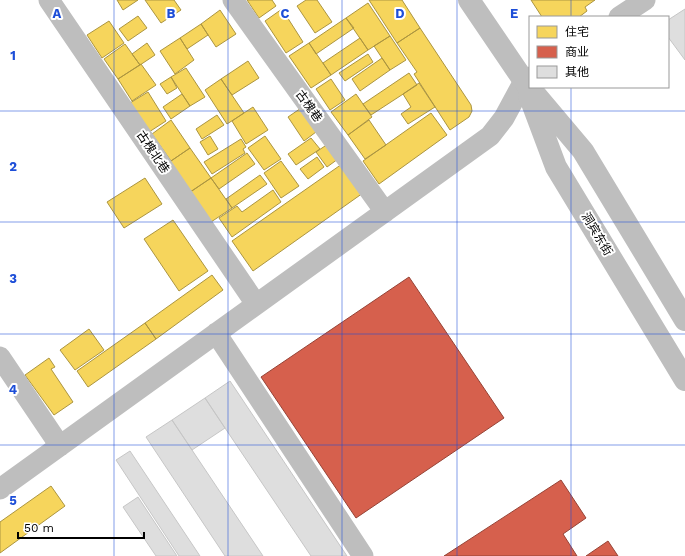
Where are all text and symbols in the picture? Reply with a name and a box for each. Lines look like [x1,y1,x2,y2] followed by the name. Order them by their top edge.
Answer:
[53,6,62,21] text: A
[167,6,176,21] text: B
[281,6,290,21] text: C
[395,6,405,21] text: D
[510,6,518,21] text: E
[529,16,669,88] legend
[565,25,589,39] text: 住宅
[565,45,589,59] text: 商业
[10,48,16,63] text: 1
[565,65,589,79] text: 其他
[293,87,325,125] street label: 古槐巷
[134,128,172,176] street label: 古槐北巷
[9,159,17,174] text: 2
[579,210,615,258] street label: 洞宾东街
[9,271,17,286] text: 3
[9,382,18,397] text: 4
[9,493,17,508] text: 5
[18,514,144,540] scale bar
[24,521,54,535] text: 50 m

